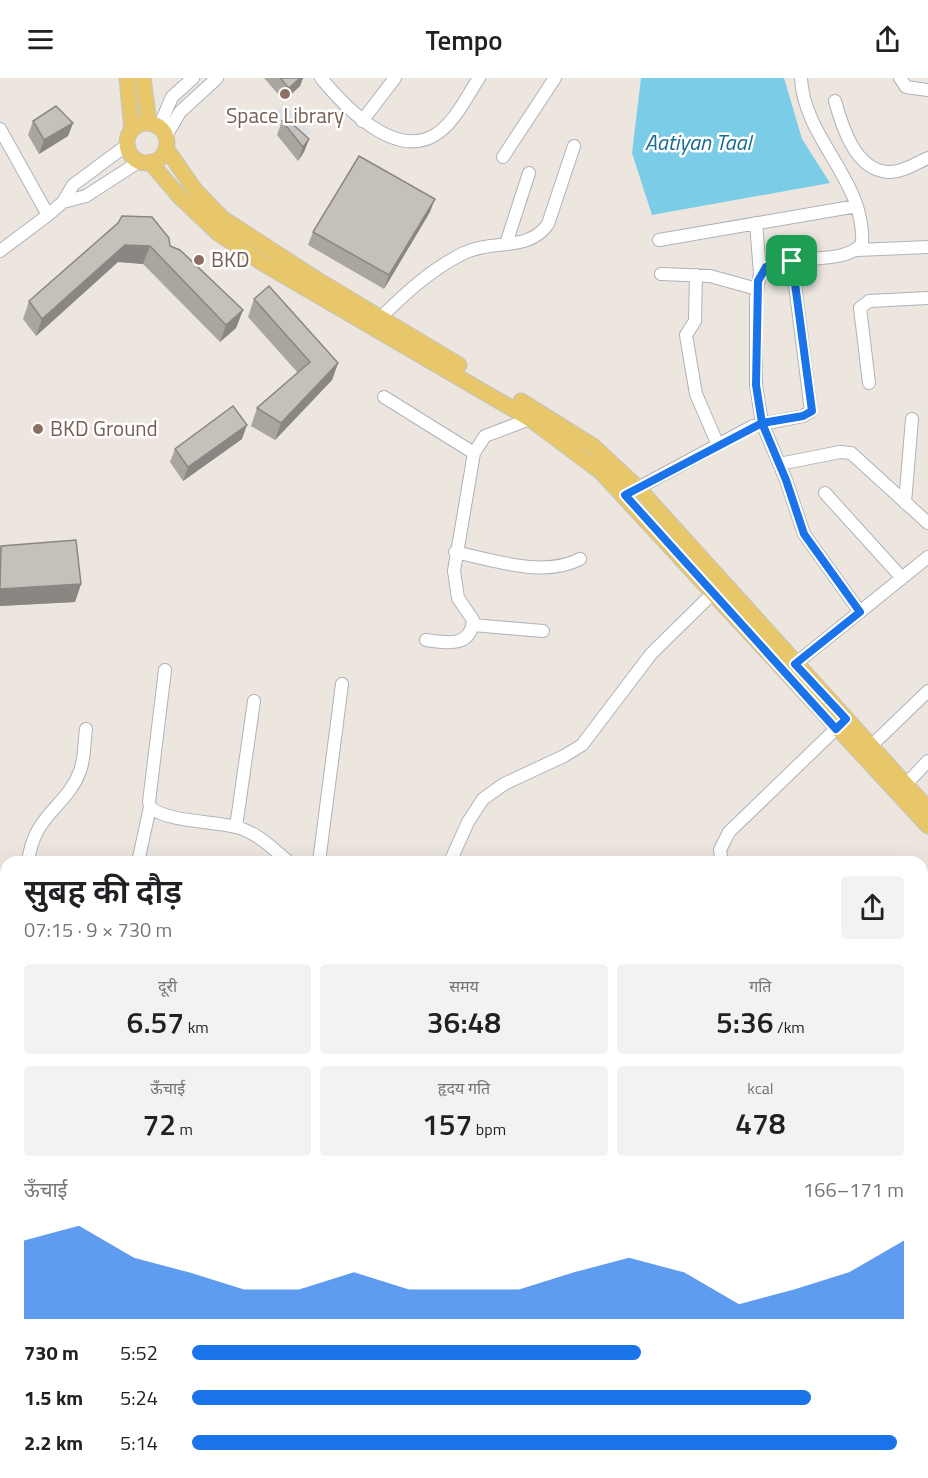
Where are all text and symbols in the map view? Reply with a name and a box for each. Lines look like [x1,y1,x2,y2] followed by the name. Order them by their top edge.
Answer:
[425,19,503,60] text: Tempo
[24,23,57,56] icon: menu
[871,23,904,56] icon: share
[278,87,292,101] marker: Space Library
[226,99,344,131] place label: Space Library
[645,125,753,159] water label: Aatiyan Taal
[766,235,817,286] pin
[211,243,249,275] place label: BKD
[775,244,808,277] icon: arrive
[192,253,206,267] marker: BKD
[50,412,158,444] place label: BKD Ground
[31,422,45,436] marker: BKD Ground
[24,866,182,916] text: सुबह की दौड़
[841,876,904,939] button: share
[24,914,172,945] text: 07:15 · 9 × 730 m
[158,974,177,998] text: दूरी
[449,974,479,998] text: समय
[749,974,771,998] text: गति
[127,999,184,1045] text: 6.57
[427,999,501,1045] text: 36:48
[716,999,774,1045] text: 5:36
[184,1015,209,1039] text: km
[774,1015,805,1039] text: /km
[150,1076,185,1100] text: ऊँचाई
[438,1076,490,1100] text: हृदय गति
[747,1076,773,1100] text: kcal
[735,1100,786,1146] text: 478
[142,1101,176,1147] text: 72
[422,1101,472,1147] text: 157
[176,1117,193,1141] text: m
[472,1117,506,1141] text: bpm
[24,1174,67,1205] text: ऊँचाई
[803,1174,904,1205] text: 166–171 m
[24,1337,79,1368] text: 730 m
[120,1337,158,1368] text: 5:52
[24,1382,83,1413] text: 1.5 km
[120,1382,158,1413] text: 5:24
[24,1427,83,1458] text: 2.2 km
[120,1427,158,1458] text: 5:14

